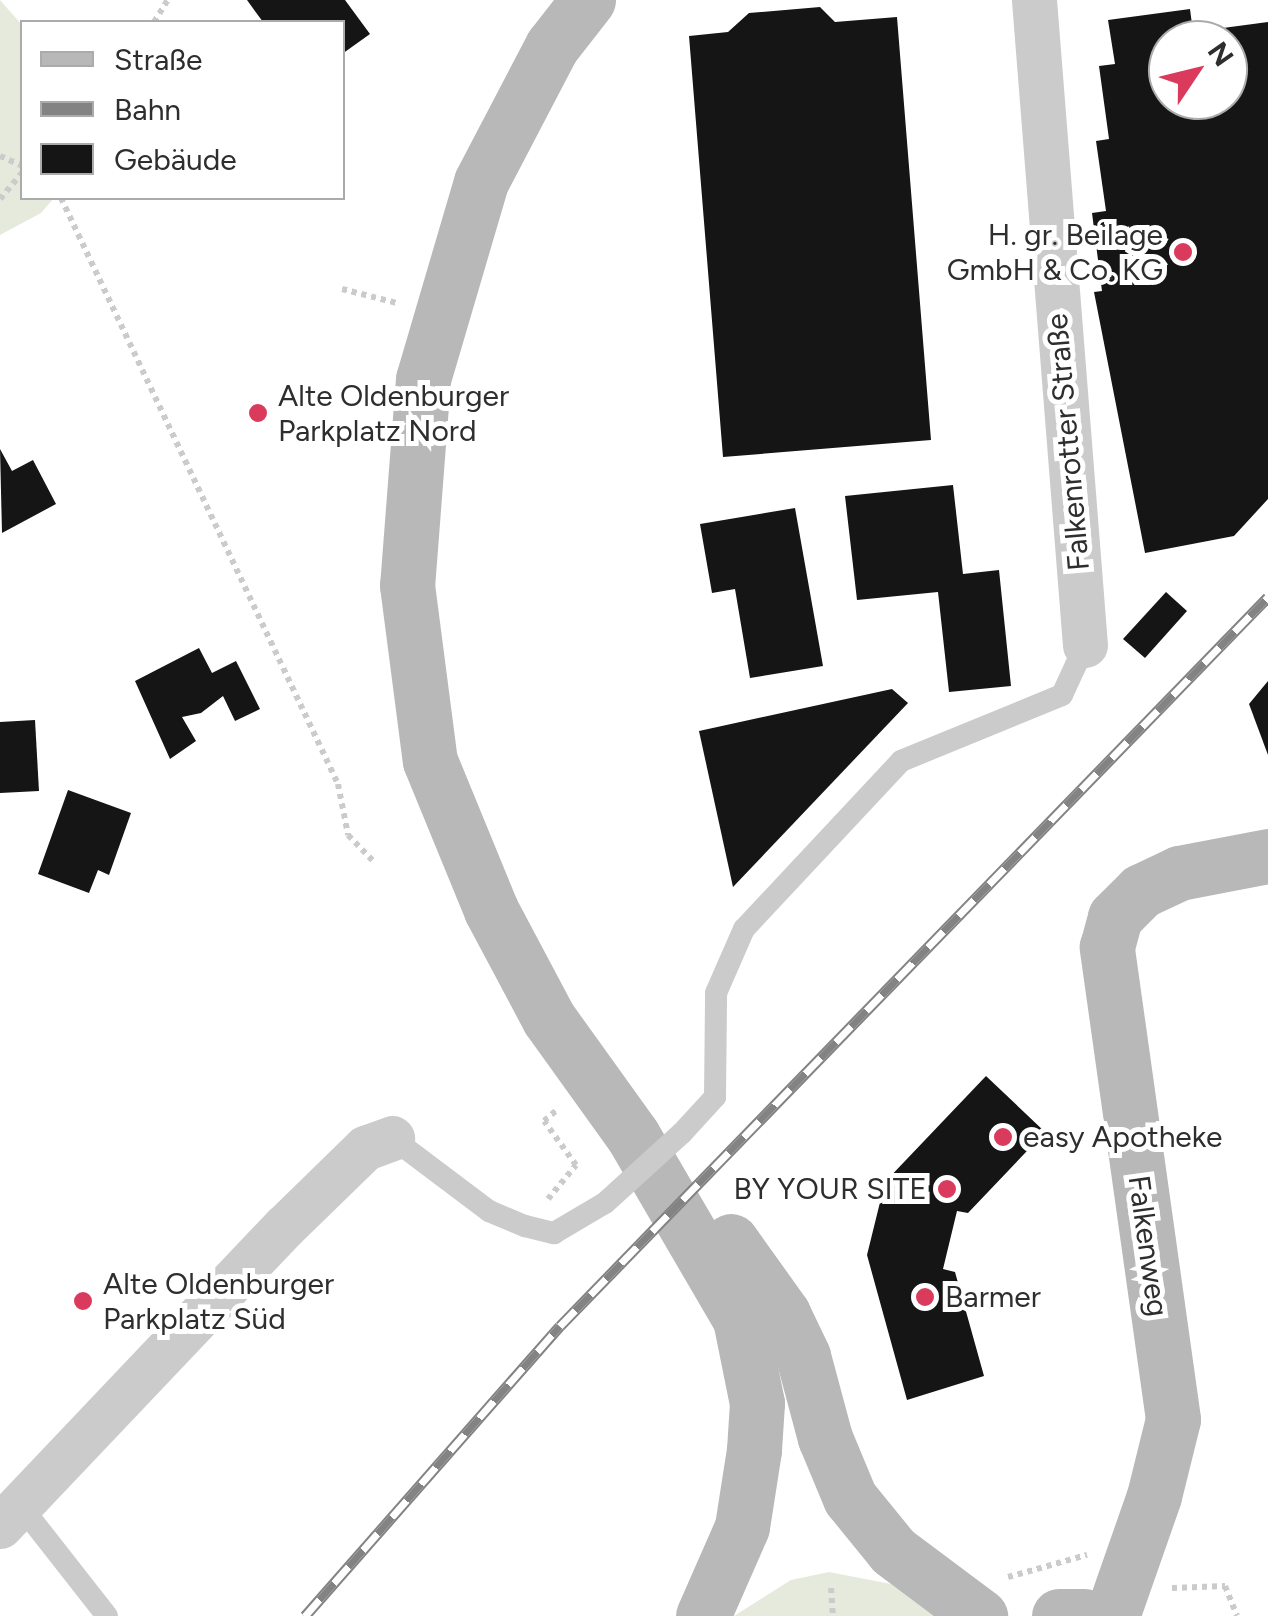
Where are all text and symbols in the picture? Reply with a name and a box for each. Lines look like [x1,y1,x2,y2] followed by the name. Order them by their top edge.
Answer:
[20,20,345,200] legend
[1148,20,1248,120] north arrow
[1201,35,1241,73] text: N
[114,41,203,78] text: Straße
[114,91,181,128] text: Bahn
[114,141,237,178] text: Gebäude
[947,217,1163,288] place label: H. gr. Beilage GmbH & Co. KG
[1172,241,1194,263] marker: H. gr. Beilage GmbH & Co. KG
[1039,312,1097,572] street label: Falkenrotter Straße
[278,378,509,448] place label: Alte Oldenburger Parkplatz Nord
[247,402,269,424] marker: Alte Oldenburger Parkplatz Nord
[1023,1119,1222,1155] place label: easy Apotheke
[992,1126,1014,1148] marker: easy Apotheke
[733,1171,927,1207] place label: BY YOUR SITE
[1120,1173,1176,1319] street label: Falkenweg
[936,1178,958,1200] marker: BY YOUR SITE
[103,1266,334,1336] place label: Alte Oldenburger Parkplatz Süd
[945,1279,1041,1315] place label: Barmer
[914,1286,936,1308] marker: Barmer
[72,1290,94,1312] marker: Alte Oldenburger Parkplatz Süd

